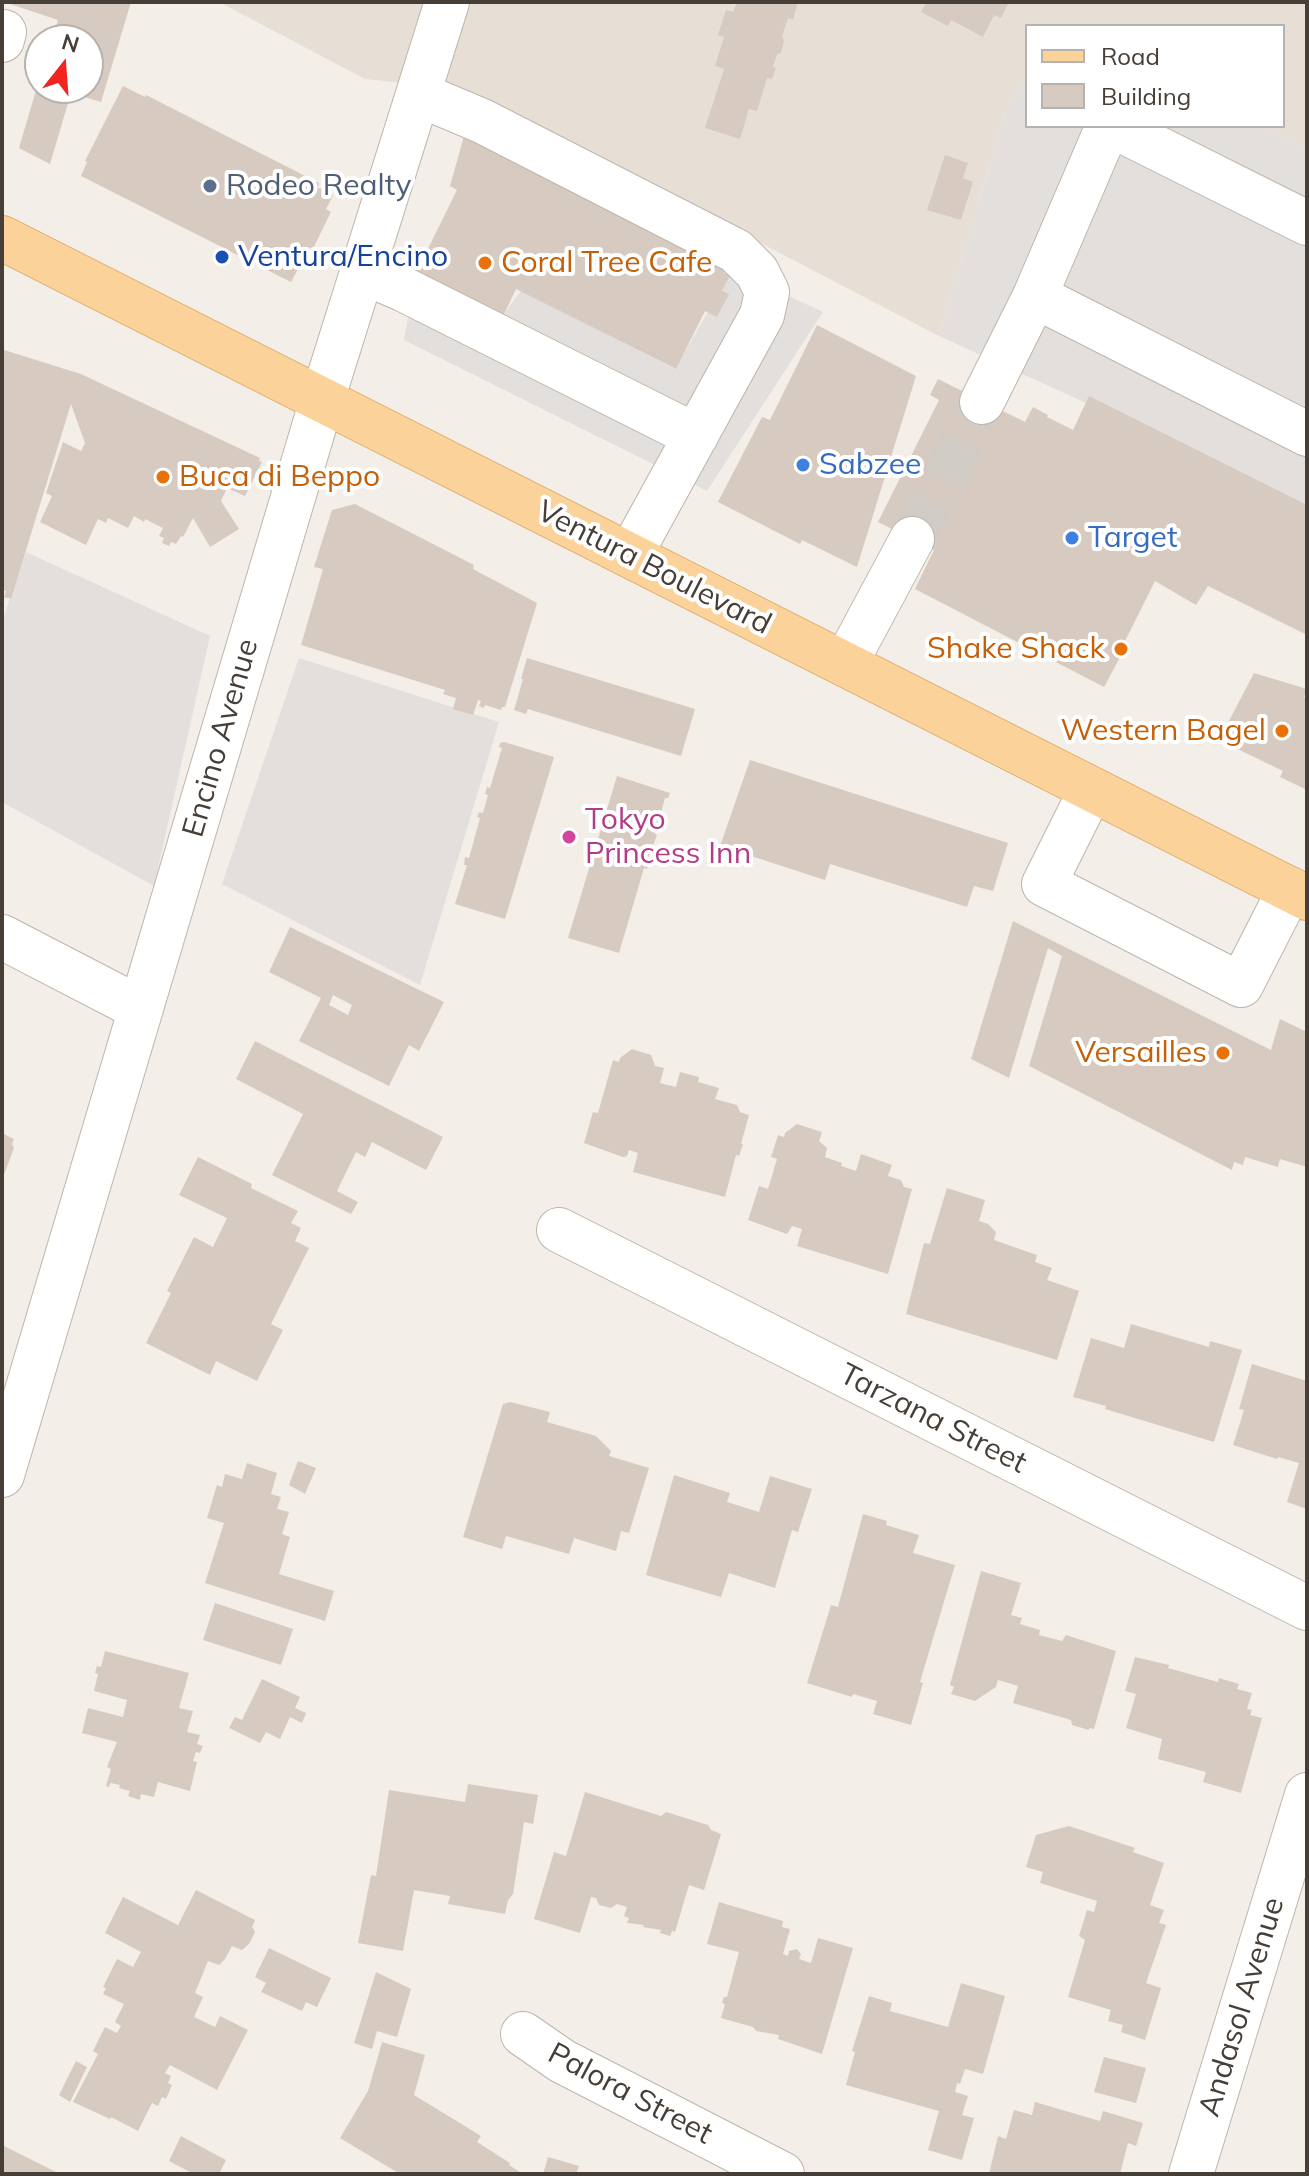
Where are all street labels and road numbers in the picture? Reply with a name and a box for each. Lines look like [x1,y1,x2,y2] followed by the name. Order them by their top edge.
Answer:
[531,493,777,643] street label: Ventura Boulevard
[176,635,266,841] street label: Encino Avenue
[834,1357,1032,1481] street label: Tarzana Street
[1192,1893,1292,2121] street label: Andasol Avenue
[542,2036,718,2152] street label: Palora Street

